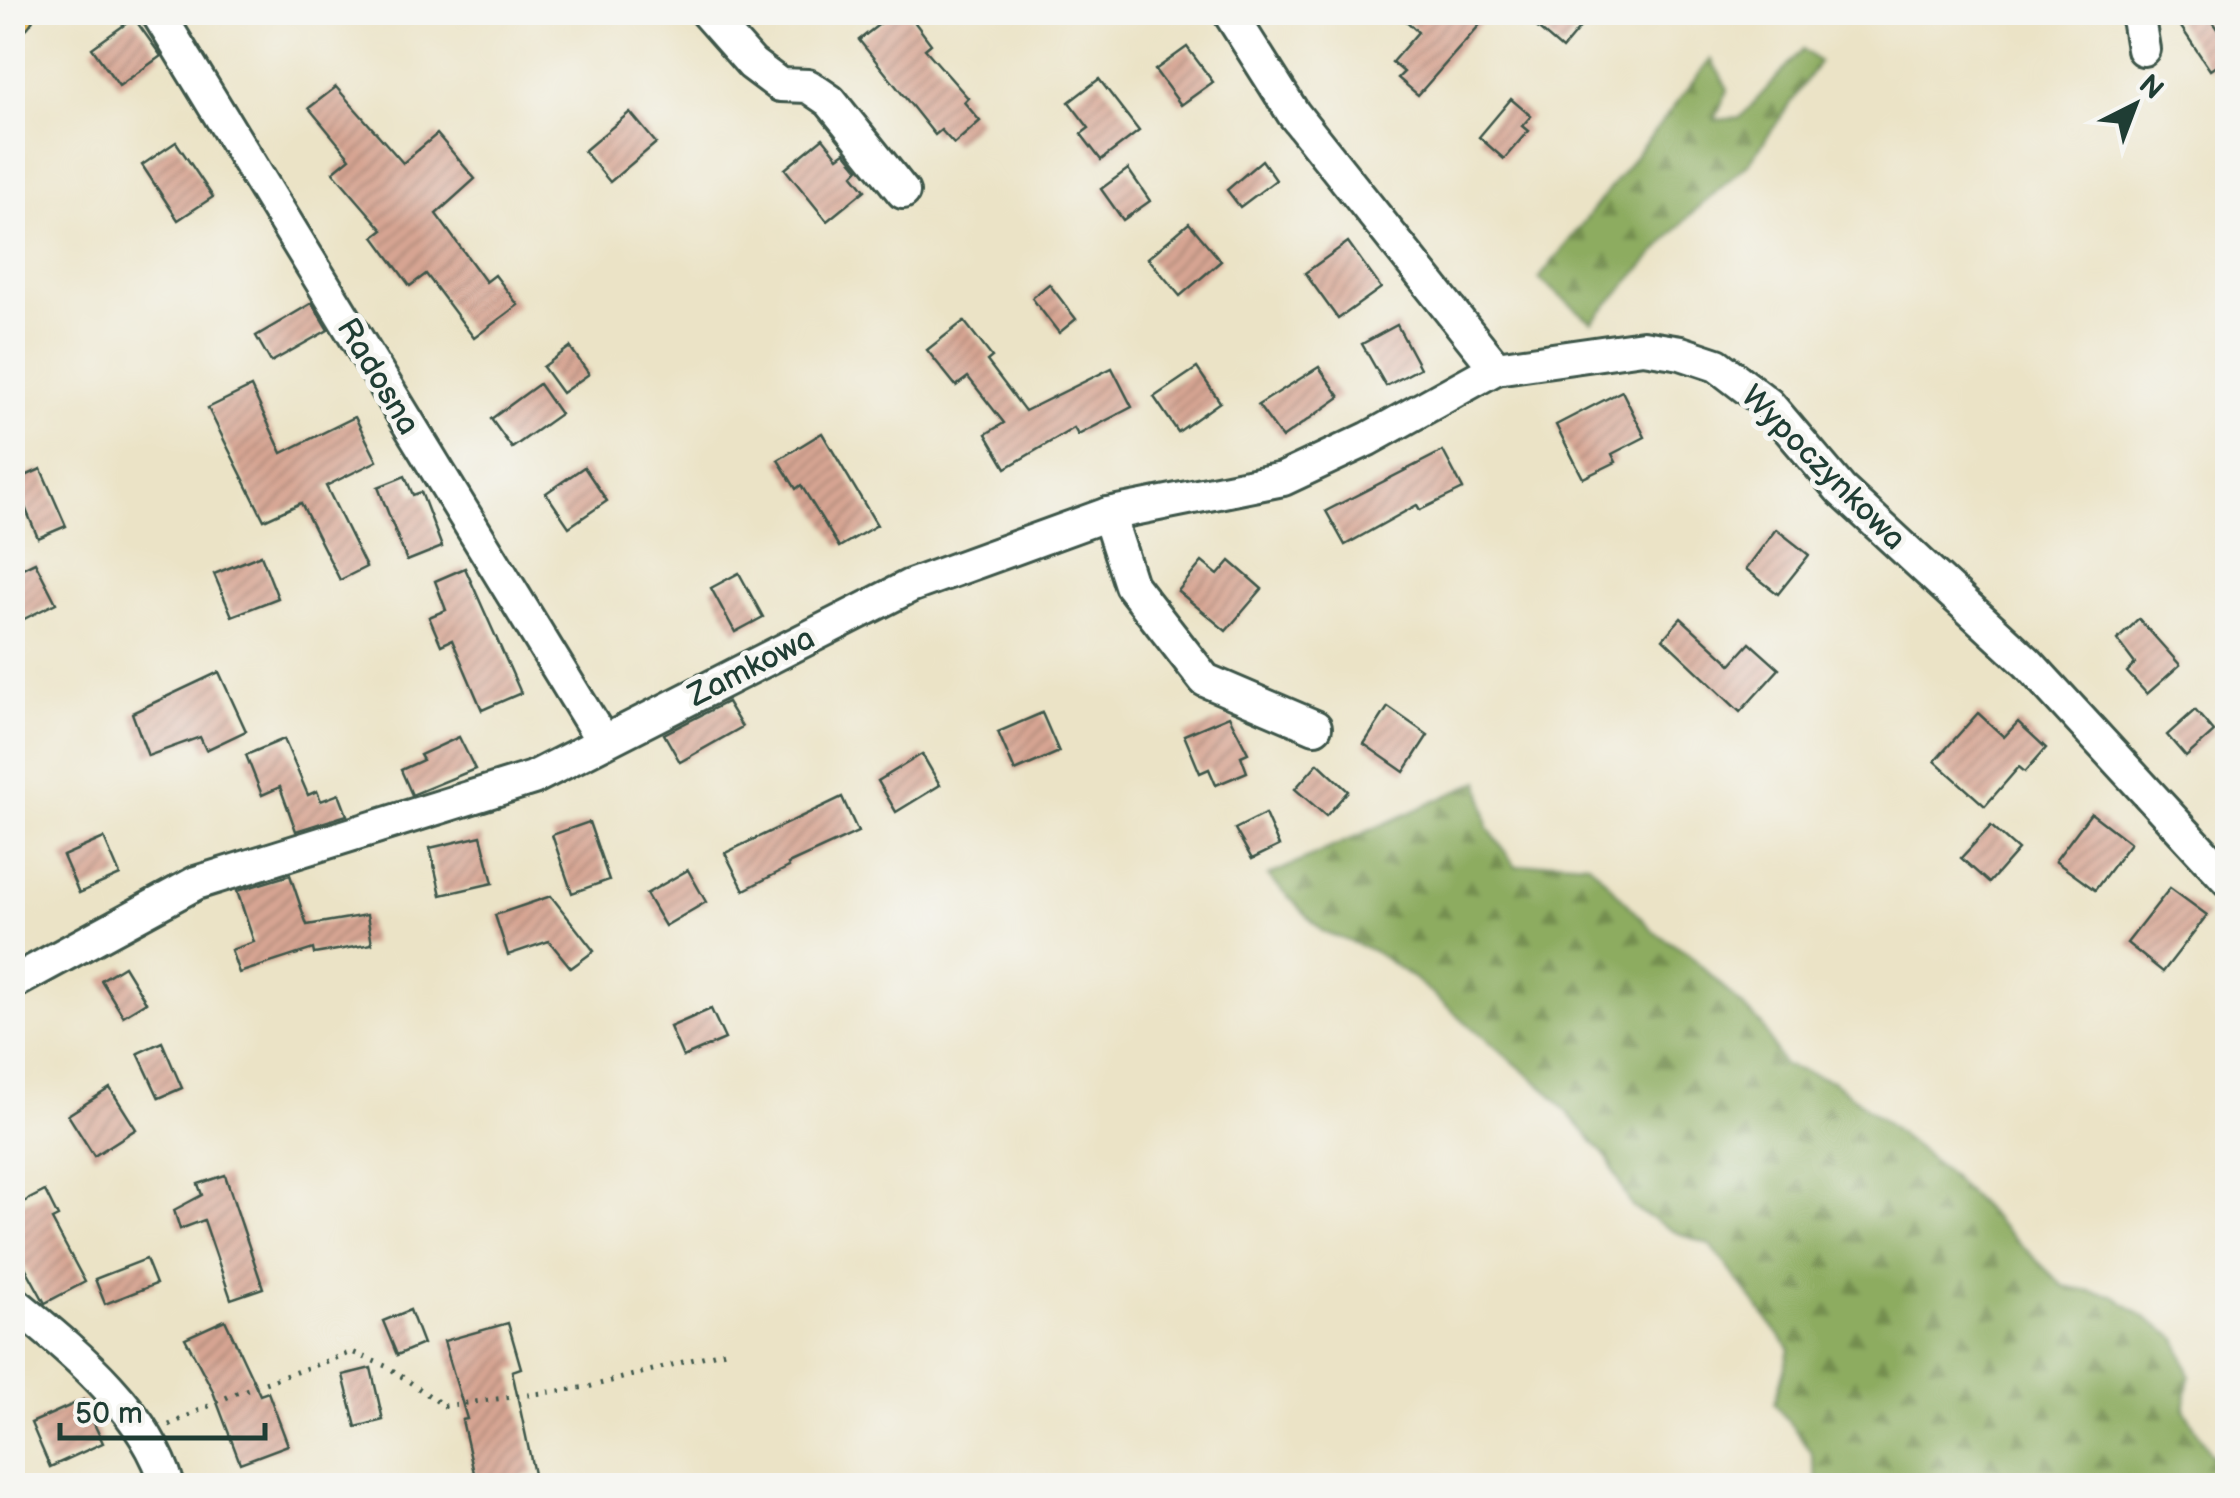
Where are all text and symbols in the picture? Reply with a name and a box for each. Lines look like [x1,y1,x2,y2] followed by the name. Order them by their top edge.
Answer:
[2085,55,2185,155] north arrow
[2132,68,2170,107] text: N
[328,311,428,442] street label: Radosna
[1732,377,1914,559] street label: Wypoczynkowa
[681,619,821,716] street label: Zamkowa
[60,1378,265,1440] scale bar
[75,1396,143,1432] text: 50 m

